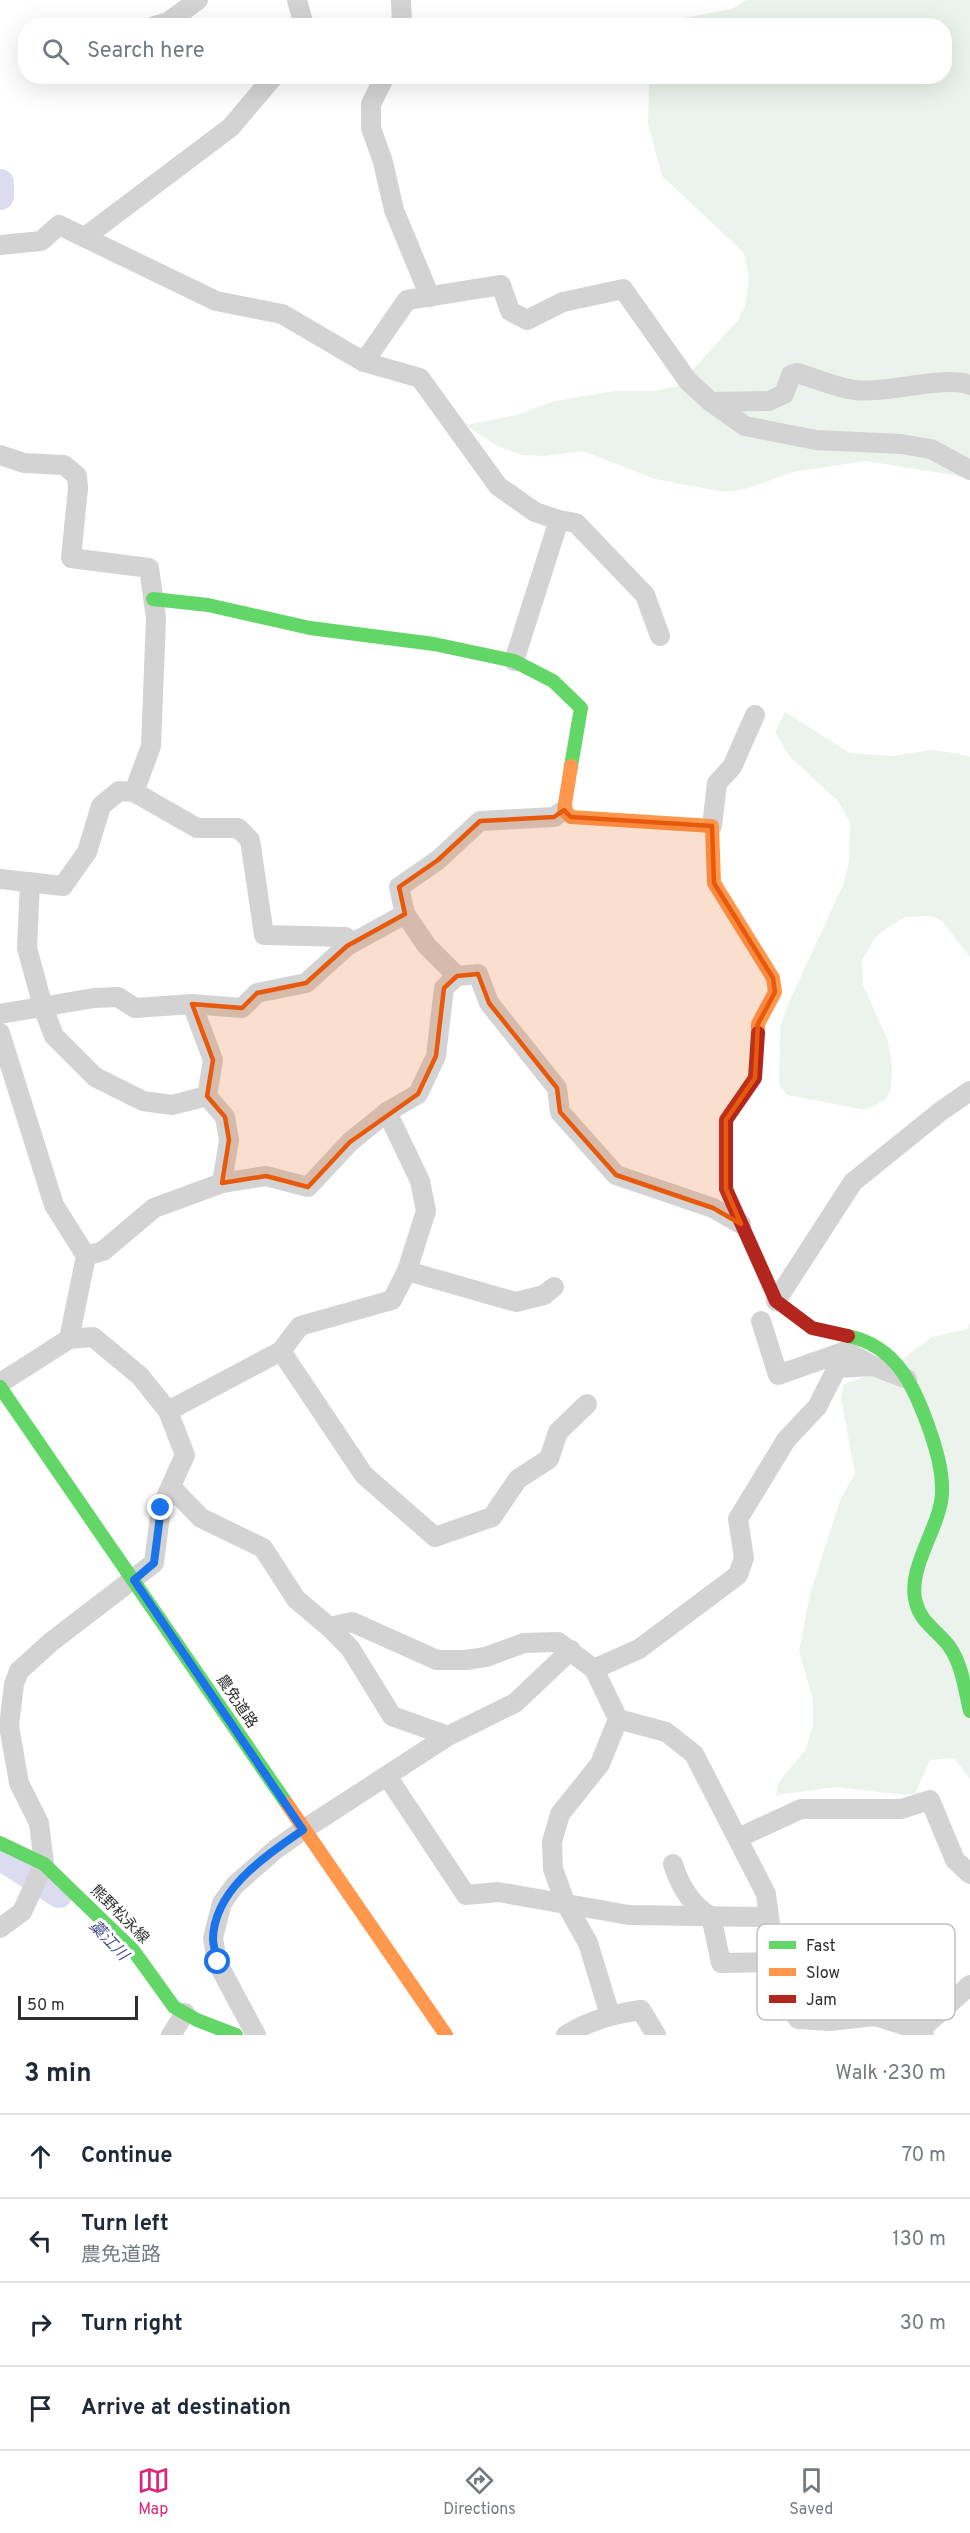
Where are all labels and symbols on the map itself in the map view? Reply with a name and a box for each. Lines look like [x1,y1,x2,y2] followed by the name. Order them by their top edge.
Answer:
[147,1494,173,1520] route end
[211,1672,261,1732] street label: 農免道路
[86,1882,152,1948] street label: 熊野松永線
[84,1917,133,1967] water label: 藁江川
[757,1924,955,2020] legend
[806,1937,836,1957] text: Fast
[204,1948,230,1974] route start
[806,1964,840,1984] text: Slow
[806,1991,837,2011] text: Jam
[18,1993,138,2020] scale bar

